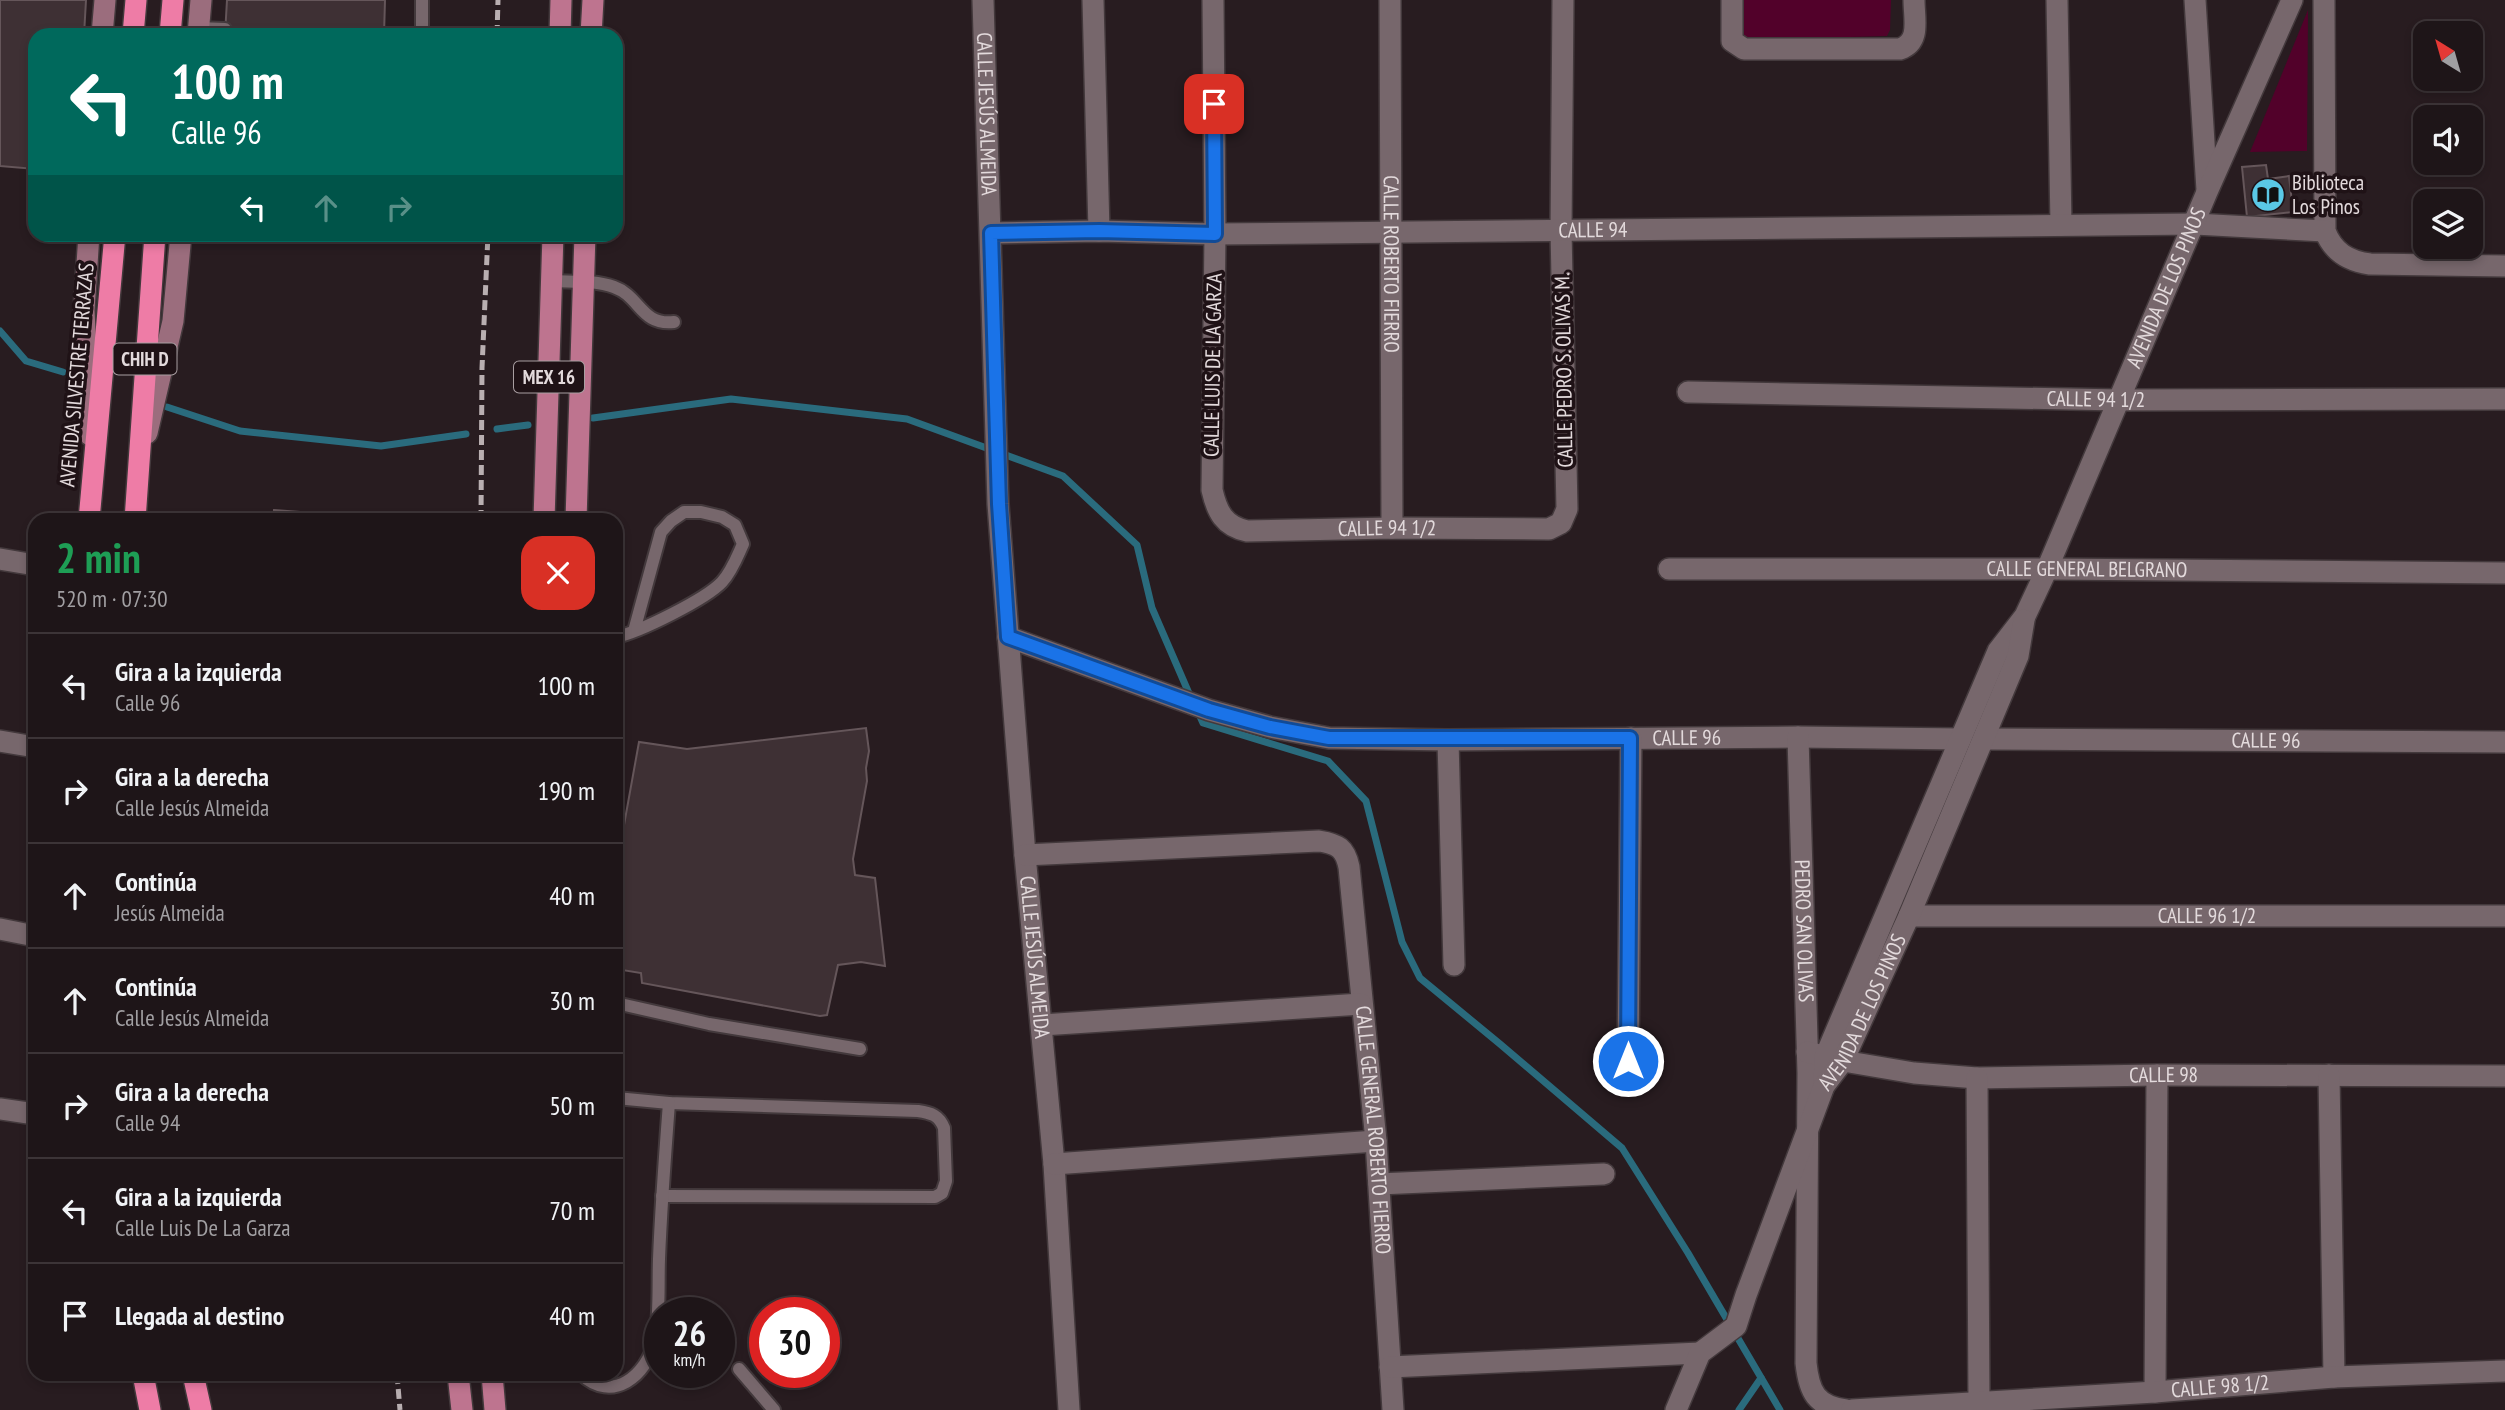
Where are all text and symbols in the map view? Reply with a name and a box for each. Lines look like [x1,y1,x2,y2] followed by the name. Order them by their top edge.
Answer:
[2413,21,2483,91] north arrow
[2413,21,2483,259] map controls
[971,32,1003,196] street label: CALLE JESÚS ALMEIDA
[171,49,284,113] text: 100 m
[56,56,147,147] icon: left
[1184,74,1244,134] pin
[1195,85,1233,123] icon: arrive
[2413,105,2483,175] button: sound
[171,111,262,153] text: Calle 96
[2292,169,2364,220] place label: Biblioteca Los Pinos
[1378,175,1405,353] street label: CALLE ROBERTO FIERRO
[2249,176,2287,214] library icon: Biblioteca Los Pinos
[234,189,272,227] icon: left
[307,189,345,227] icon: ahead
[380,189,418,227] icon: right
[2413,189,2483,259] button: layers
[2120,203,2212,372] street label: AVENIDA DE LOS PINOS
[1558,216,1628,243] street label: CALLE 94
[53,262,100,488] street label: AVENIDA SILVESTRE TERRAZAS
[1548,272,1579,468] street label: CALLE PEDRO S. OLIVAS M.
[1197,273,1228,457] street label: CALLE LUIS DE LA GARZA
[114,344,176,374] road number: CHIH D
[514,362,584,392] road number: MEX 16
[2046,385,2145,413] street label: CALLE 94 1/2
[1338,514,1436,542] street label: CALLE 94 1/2
[56,530,141,585] text: 2 min
[521,536,595,610] button: close
[1987,555,2188,583] street label: CALLE GENERAL BELGRANO
[56,584,168,613] text: 520 m · 07:30
[115,655,282,688] text: Gira a la izquierda
[56,667,94,705] icon: left
[537,669,595,702] text: 100 m
[115,688,180,717] text: Calle 96
[1652,724,1721,751] street label: CALLE 96
[2231,726,2300,754] street label: CALLE 96
[115,760,269,793] text: Gira a la derecha
[56,772,94,810] icon: right
[537,774,595,807] text: 190 m
[115,793,269,822] text: Calle Jesús Almeida
[1789,859,1820,1003] street label: PEDRO SAN OLIVAS
[115,865,197,898] text: Continúa
[1014,875,1056,1040] street label: CALLE JESÚS ALMEIDA
[56,877,94,915] icon: ahead
[549,879,595,912] text: 40 m
[115,898,225,927] text: Jesús Almeida
[2158,902,2256,929] street label: CALLE 96 1/2
[1811,930,1912,1096] street label: AVENIDA DE LOS PINOS
[115,970,197,1003] text: Continúa
[56,982,94,1020] icon: ahead
[549,984,595,1017] text: 30 m
[115,1003,269,1032] text: Calle Jesús Almeida
[1350,1005,1397,1255] street label: CALLE GENERAL ROBERTO FIERRO
[1591,1024,1665,1098] position arrow
[2129,1061,2198,1088] street label: CALLE 98
[115,1075,269,1108] text: Gira a la derecha
[56,1087,94,1125] icon: right
[549,1089,595,1122] text: 50 m
[115,1108,180,1137] text: Calle 94
[115,1180,282,1213] text: Gira a la izquierda
[56,1192,94,1230] icon: left
[549,1194,595,1227] text: 70 m
[115,1213,290,1242] text: Calle Luis De La Garza
[56,1297,94,1335] icon: arrive
[749,1297,840,1388] speed limit sign: 30
[115,1299,284,1332] text: Llegada al destino
[549,1299,595,1332] text: 40 m
[673,1310,706,1356] text: 26
[674,1348,705,1371] text: km/h
[2170,1368,2270,1404] street label: CALLE 98 1/2

